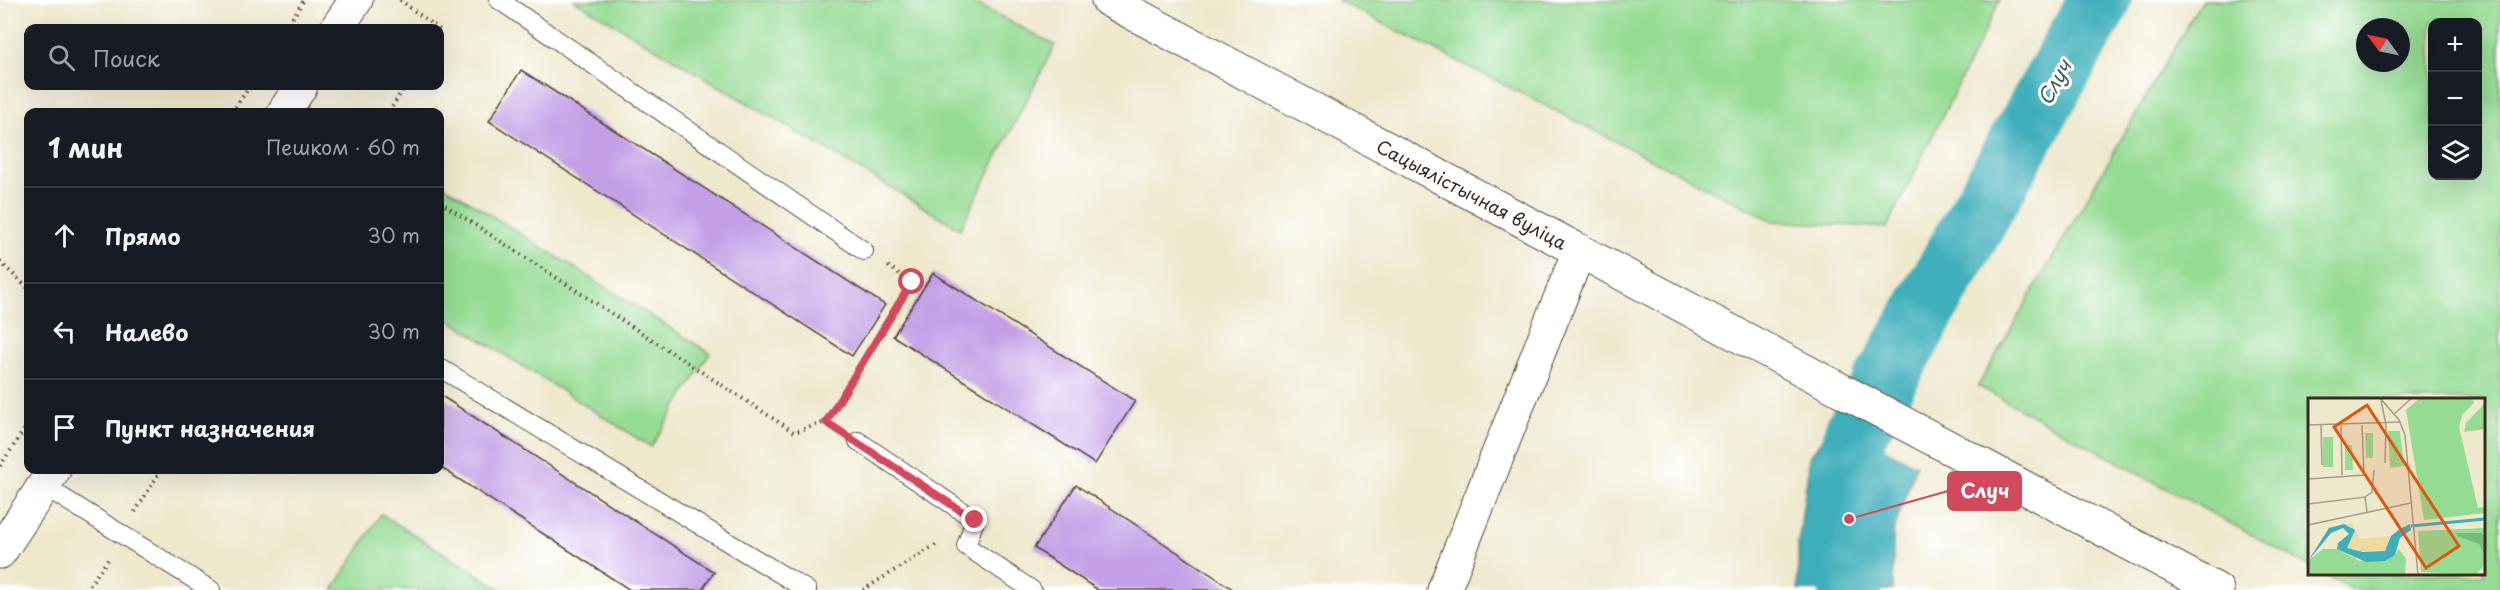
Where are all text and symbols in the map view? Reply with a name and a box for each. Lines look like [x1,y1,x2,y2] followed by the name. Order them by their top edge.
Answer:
[2356,18,2410,72] north arrow
[2428,18,2482,180] map controls
[2428,18,2482,72] button: +
[24,24,444,90] search box
[45,41,78,74] icon: search
[93,41,160,74] text: Поиск
[2029,52,2080,110] water label: Случ
[2428,72,2482,126] button: −
[2428,126,2482,180] button: layers
[48,128,123,167] text: 1 мин
[266,132,420,162] text: Пешком · 60 m
[1372,132,1572,256] street label: Сацыялістычная вуліца
[48,219,81,252] icon: ahead
[105,219,180,252] text: Прямо
[367,220,420,250] text: 30 m
[898,268,924,294] route start
[48,315,81,348] icon: left
[105,315,188,348] text: Налево
[367,316,420,346] text: 30 m
[2308,398,2485,575] inset map
[48,411,81,444] icon: arrive
[105,411,315,444] text: Пункт назначения
[1948,472,2021,510] callout: Случ
[1960,475,2010,505] text: Случ
[961,506,987,532] route end

